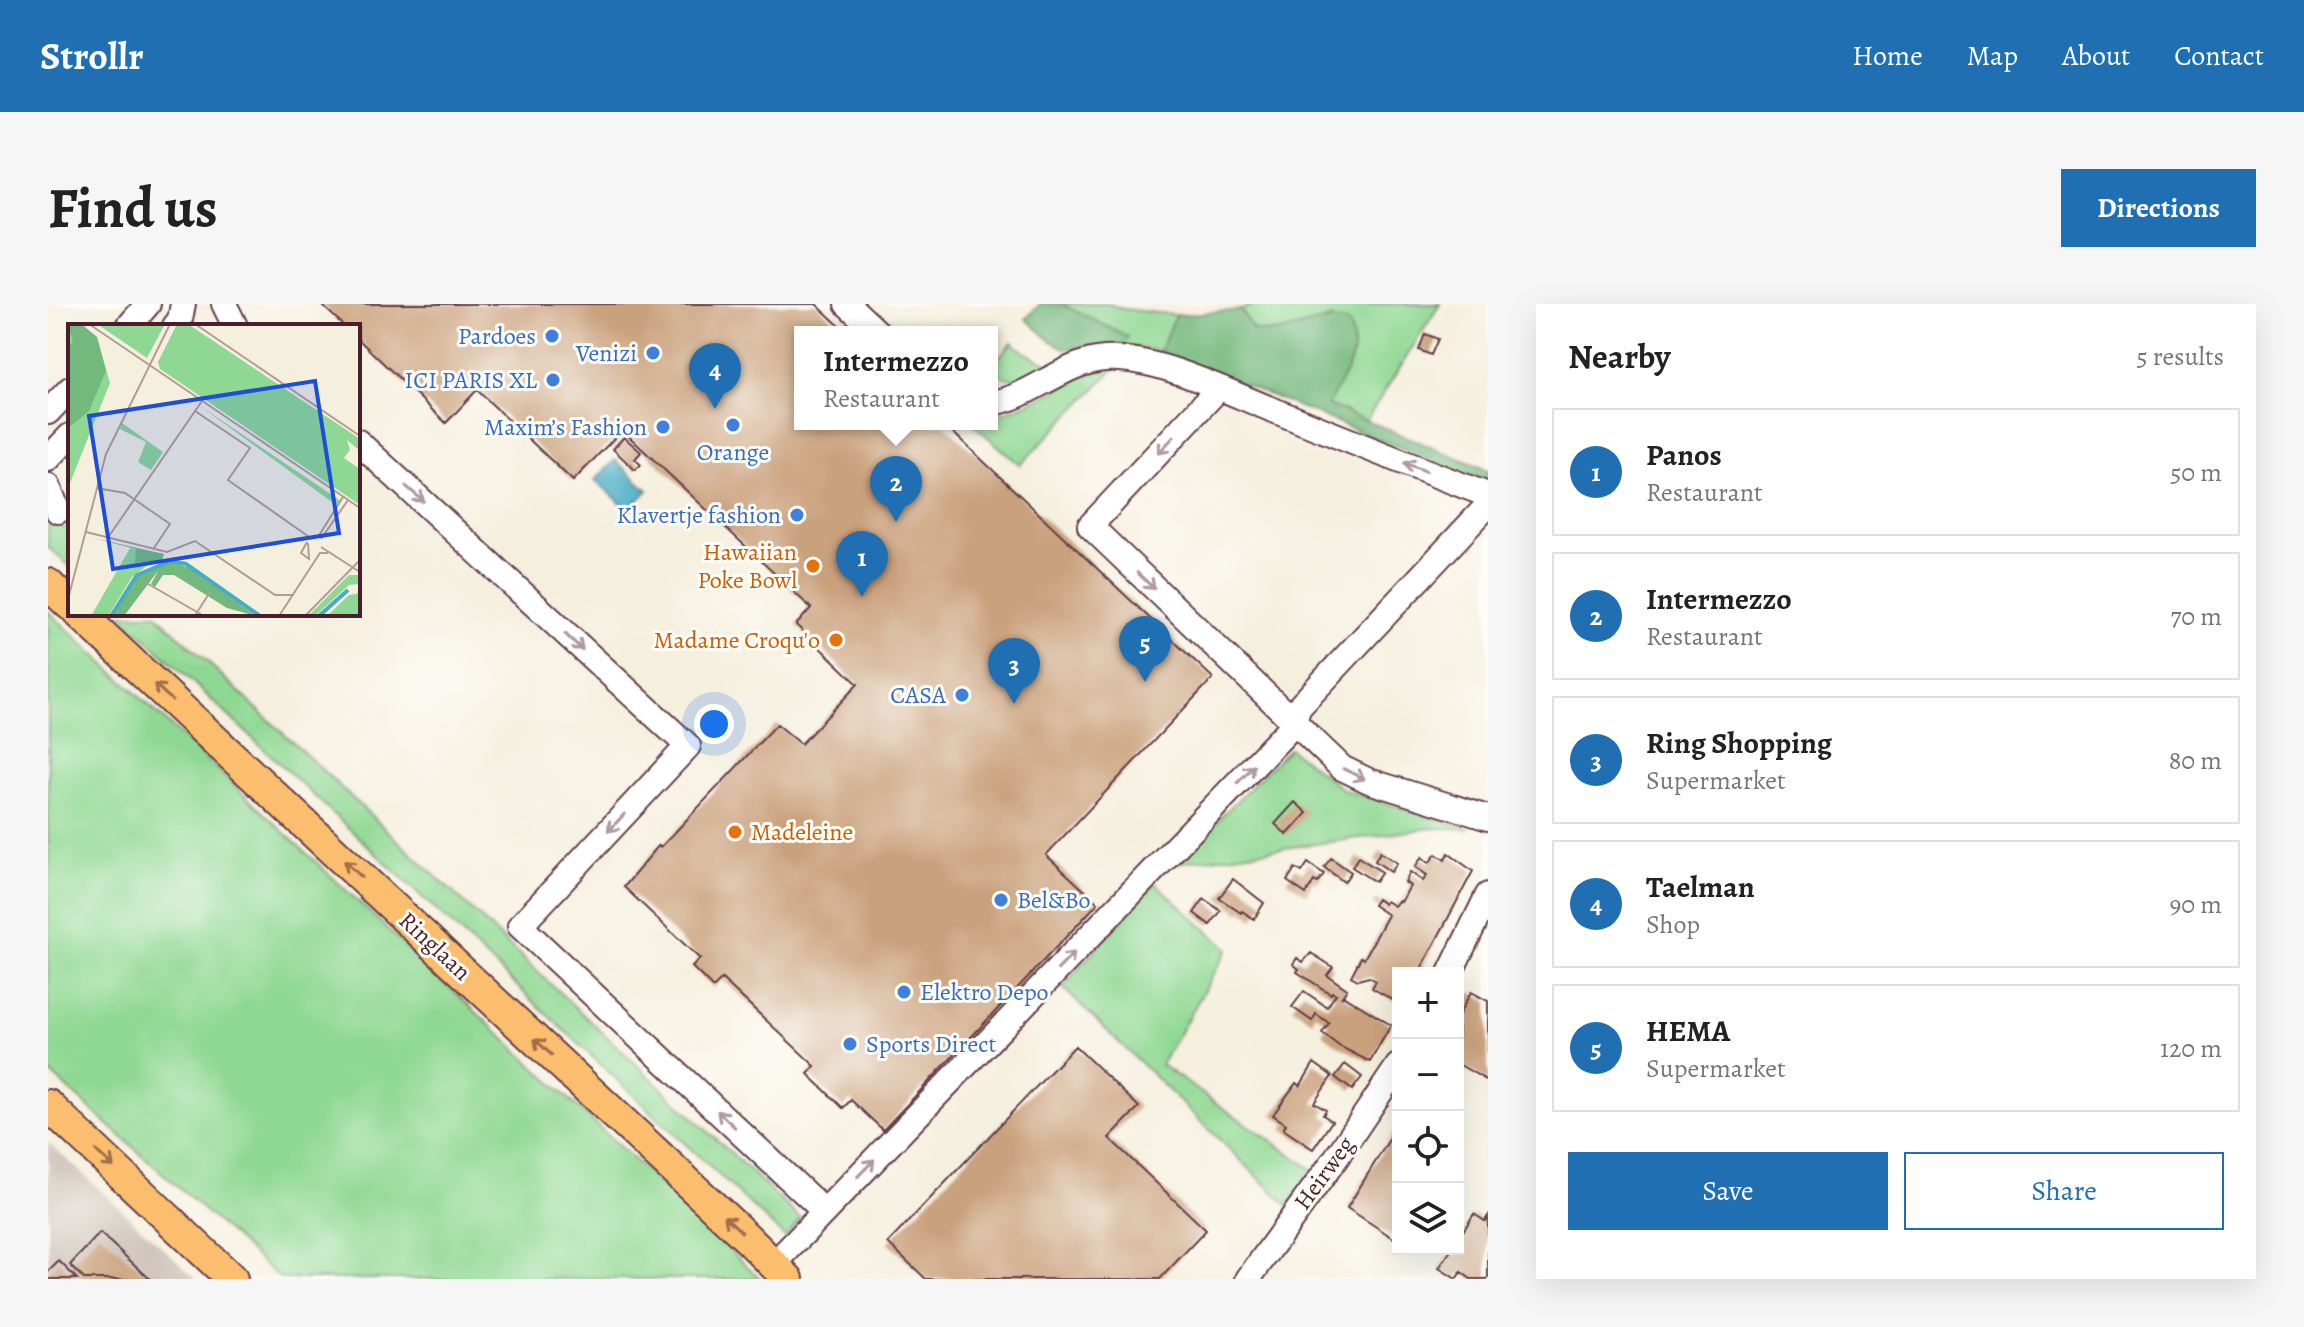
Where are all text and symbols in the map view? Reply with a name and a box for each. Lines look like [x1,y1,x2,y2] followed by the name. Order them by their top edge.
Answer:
[40,30,144,82] text: Strollr
[1852,37,1923,75] text: Home
[1967,37,2018,75] text: Map
[2062,37,2130,75] text: About
[2174,37,2264,75] text: Contact
[2061,169,2256,247] button: Directions
[48,170,218,246] text: Find us
[458,320,536,352] place label: Pardoes
[68,324,360,616] inset map
[794,326,998,430] popup
[543,327,561,345] marker: Pardoes
[1568,333,1671,380] text: Nearby
[575,337,637,369] place label: Venizi
[2136,339,2224,374] text: 5 results
[823,341,969,381] text: Intermezzo
[689,343,741,409] pin: 4
[644,344,662,362] marker: Venizi
[405,364,538,396] place label: ICI PARIS XL
[544,371,562,389] marker: ICI PARIS XL
[823,381,940,416] text: Restaurant
[484,411,647,443] place label: Maxim’s Fashion
[724,416,742,434] marker: Orange
[654,418,672,436] marker: Maxim’s Fashion
[1156,435,1175,455] one-way arrow
[1646,435,1722,475] text: Panos
[697,436,769,468] place label: Orange
[1591,455,1601,490] text: 1
[2170,455,2222,490] text: 50 m
[870,456,922,522] pin: 2
[1403,459,1428,473] one-way arrow
[1646,475,1763,510] text: Restaurant
[405,485,425,503] one-way arrow
[616,499,781,531] place label: Klavertje fashion
[788,506,806,524] marker: Klavertje fashion
[836,531,888,597] pin: 1
[698,536,797,596] place label: Hawaiian Poke Bowl
[804,557,822,575] marker: Hawaiian Poke Bowl
[1135,571,1155,589] one-way arrow
[1646,579,1792,619] text: Intermezzo
[1590,599,1602,634] text: 2
[2170,599,2222,634] text: 70 m
[1119,616,1171,682] pin: 5
[1646,619,1763,654] text: Restaurant
[653,624,820,656] place label: Madame Croqu'o
[827,631,845,649] marker: Madame Croqu'o
[563,632,583,650] one-way arrow
[988,638,1040,704] pin: 3
[890,679,947,711] place label: CASA
[153,682,173,701] one-way arrow
[953,686,971,704] marker: CASA
[694,704,734,744] your location
[1646,723,1832,763] text: Ring Shopping
[1590,743,1602,778] text: 3
[2169,743,2222,778] text: 80 m
[1646,763,1786,798] text: Supermarket
[1236,764,1255,784] one-way arrow
[1341,766,1365,782] one-way arrow
[608,813,626,833] one-way arrow
[751,816,853,848] place label: Madeleine
[726,823,744,841] marker: Madeleine
[343,860,363,879] one-way arrow
[1646,867,1755,907] text: Taelman
[1017,884,1091,916] place label: Bel&Bo
[1590,887,1602,922] text: 4
[2170,887,2222,922] text: 90 m
[992,891,1010,909] marker: Bel&Bo
[392,904,478,988] street label: Ringlaan
[1646,907,1700,942] text: Shop
[1056,951,1074,971] one-way arrow
[1392,967,1464,1255] map controls
[1392,967,1464,1039] button: +
[920,976,1049,1008] place label: Elektro Depo
[895,983,913,1001] marker: Elektro Depo
[1646,1011,1730,1051] text: HEMA
[866,1028,996,1060] place label: Sports Direct
[1590,1031,1602,1066] text: 5
[2160,1031,2222,1066] text: 120 m
[841,1035,859,1053] marker: Sports Direct
[533,1037,553,1056] one-way arrow
[1392,1039,1464,1111] button: −
[1646,1051,1786,1086] text: Supermarket
[717,1111,737,1129] one-way arrow
[1392,1111,1464,1183] button: locate
[1286,1130,1362,1216] street label: Heirweg
[95,1149,114,1168] one-way arrow
[1568,1152,1888,1230] button: Save
[1904,1152,2224,1230] button: Share
[856,1158,875,1178] one-way arrow
[1392,1183,1464,1255] button: layers
[723,1216,743,1234] one-way arrow

